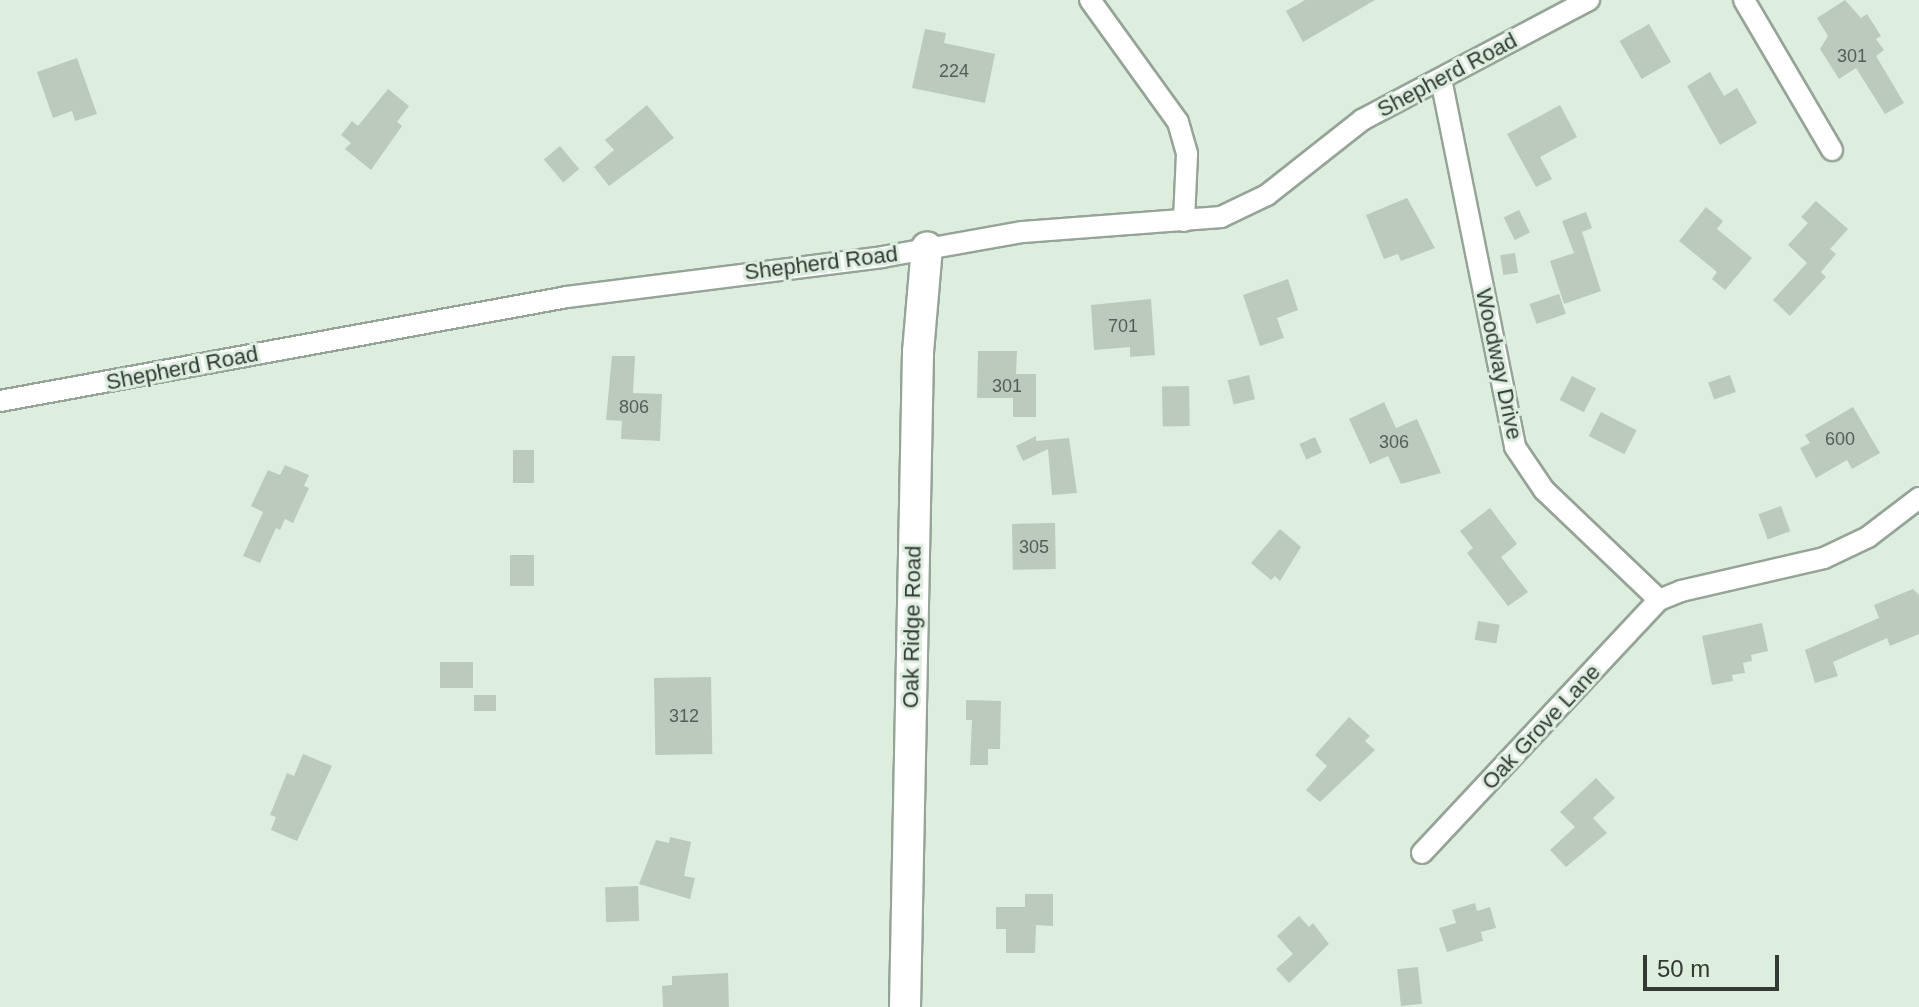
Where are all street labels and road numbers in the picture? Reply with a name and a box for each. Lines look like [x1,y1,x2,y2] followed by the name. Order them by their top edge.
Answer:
[1373,27,1521,123] street label: Shepherd Road
[743,241,899,285] street label: Shepherd Road
[1470,286,1528,442] street label: Woodway Drive
[104,340,260,396] street label: Shepherd Road
[897,545,927,709] street label: Oak Ridge Road
[1476,659,1606,795] street label: Oak Grove Lane

